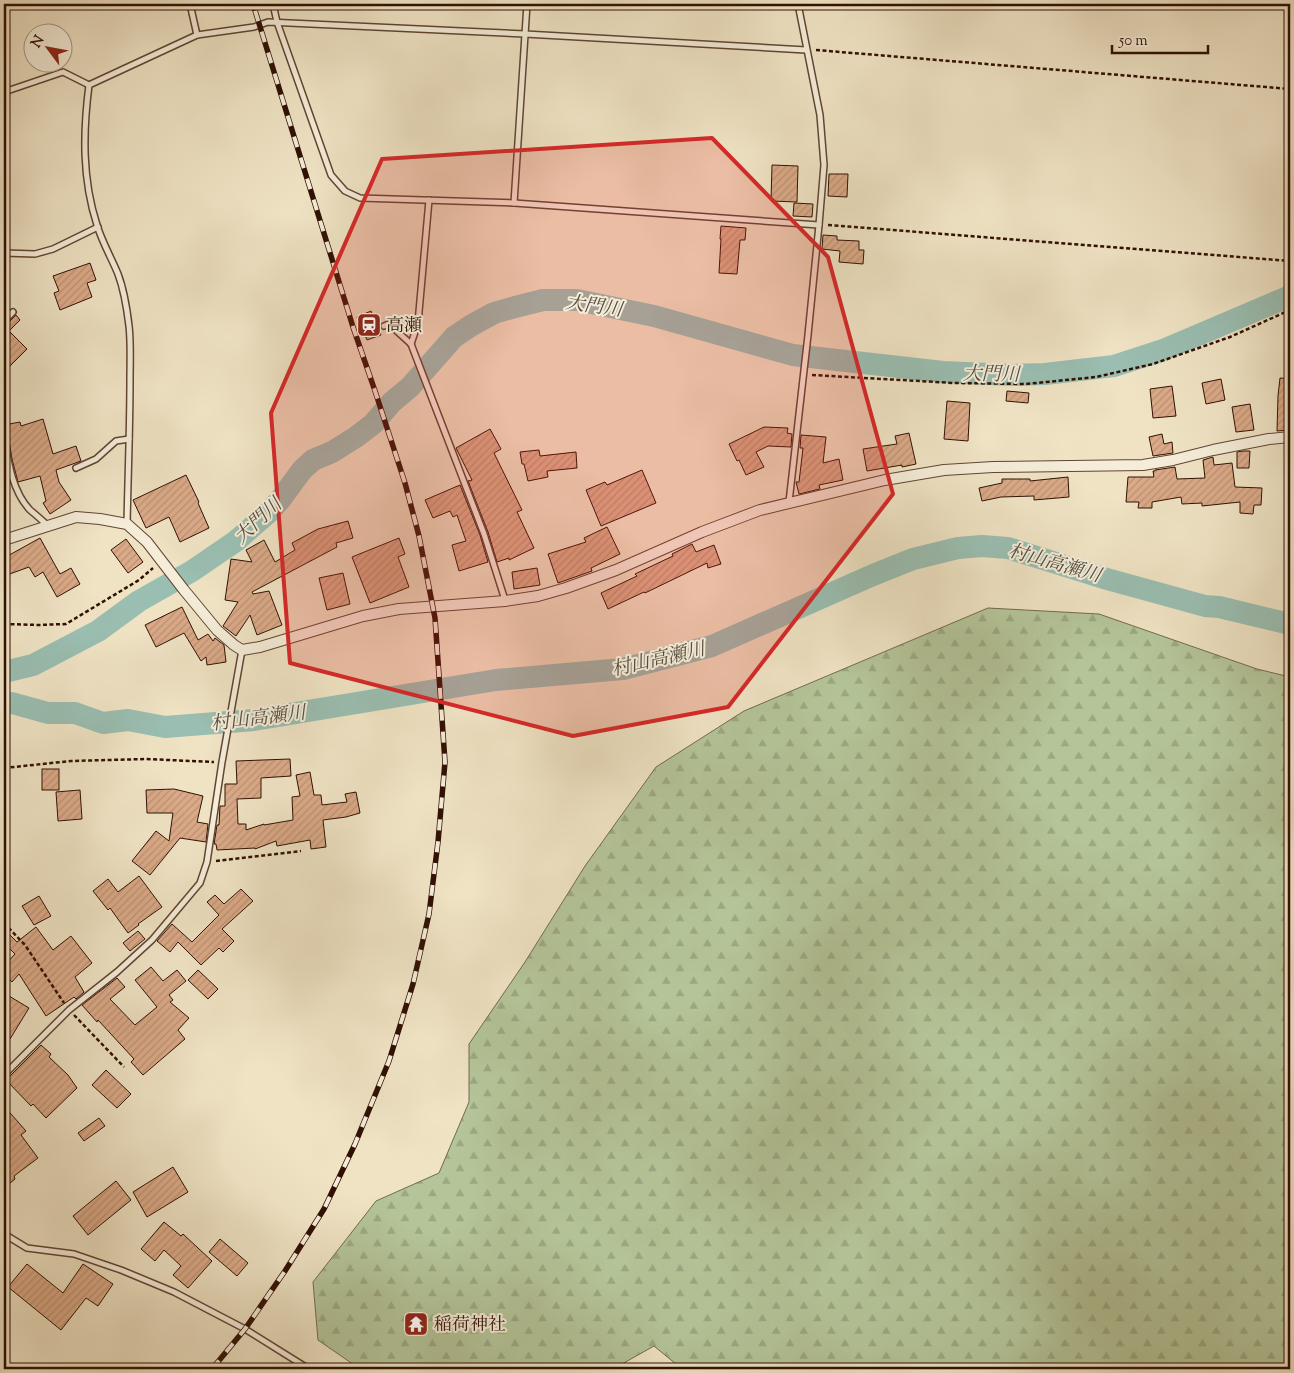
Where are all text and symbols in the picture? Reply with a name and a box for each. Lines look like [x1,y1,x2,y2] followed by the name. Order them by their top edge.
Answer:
[22,22,72,72] north arrow
[1112,22,1208,54] scale bar
[1118,31,1148,52] text: 50 m
[27,32,50,52] text: N
[564,290,626,325] water label: 大門川
[356,312,382,338] station icon: 高瀬
[386,314,422,340] place label: 高瀬
[962,362,1022,390] water label: 大門川
[229,491,290,551] water label: 大門川
[1005,538,1106,591] water label: 村山高瀬川
[609,636,710,684] water label: 村山高瀬川
[210,700,309,739] water label: 村山高瀬川
[403,1311,429,1337] temple icon: 稲荷神社
[434,1313,506,1339] place label: 稲荷神社

